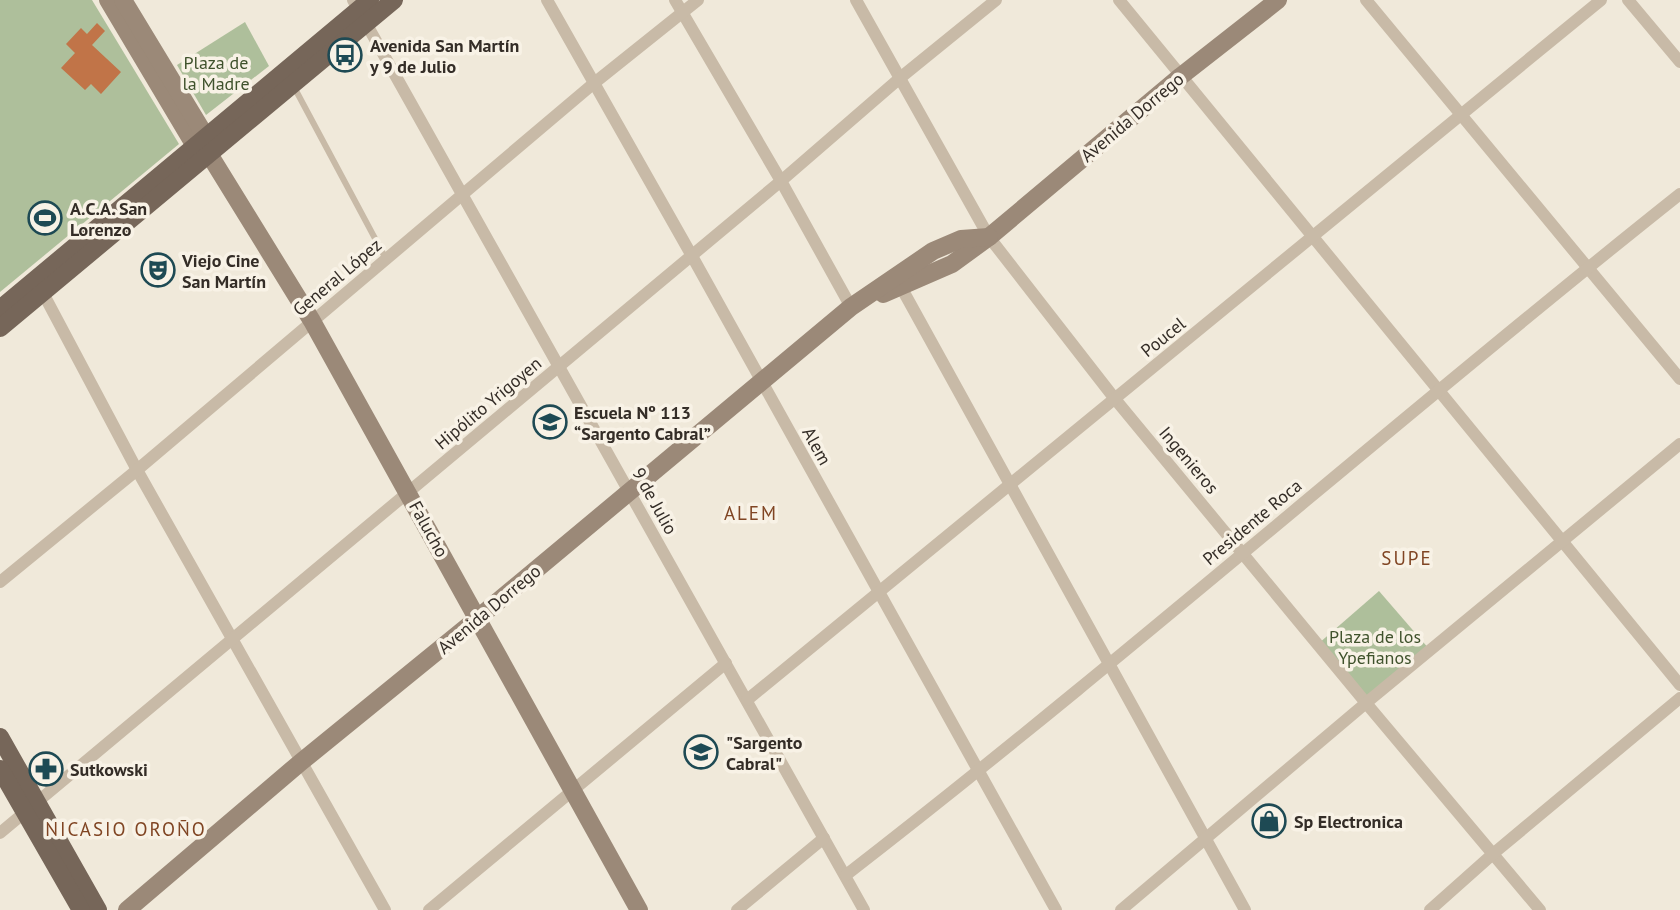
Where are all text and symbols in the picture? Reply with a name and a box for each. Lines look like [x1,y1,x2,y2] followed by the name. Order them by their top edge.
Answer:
[369,34,519,78] place label: Avenida San Martín y 9 de Julio
[326,36,364,74] bus stop icon: Avenida San Martín y 9 de Julio
[182,51,250,95] park label: Plaza de la Madre
[1076,67,1188,167] street label: Avenida Dorrego
[70,197,147,241] place label: A.C.A. San Lorenzo
[26,199,64,237] sports icon: A.C.A. San Lorenzo
[288,233,386,321] street label: General López
[181,249,266,293] place label: Viejo Cine San Martín
[139,251,177,289] theatre icon: Viejo Cine San Martín
[1136,312,1191,362] street label: Poucel
[430,352,546,454] street label: Hipólito Yrigoyen
[574,401,711,445] place label: Escuela Nº 113 “Sargento Cabral”
[531,403,569,441] school or university icon: Escuela Nº 113 “Sargento Cabral”
[1154,422,1224,498] street label: Ingenieros
[797,423,837,469] street label: Alem
[627,464,683,538] street label: 9 de Julio
[1198,474,1306,570] street label: Presidente Roca
[404,497,454,561] street label: Falucho
[724,501,778,525] district label: ALEM
[1381,546,1433,570] district label: SUPE
[433,559,545,659] street label: Avenida Dorrego
[1329,625,1421,669] park label: Plaza de los Ypefianos
[726,731,803,775] place label: "Sargento Cabral"
[682,733,720,771] school or university icon: "Sargento Cabral"
[27,750,65,788] pharmacy icon: Sutkowski
[70,758,148,781] place label: Sutkowski
[1250,802,1288,840] shop icon: Sp Electronica
[1294,810,1403,833] place label: Sp Electronica
[45,817,207,841] district label: NICASIO OROÑO

